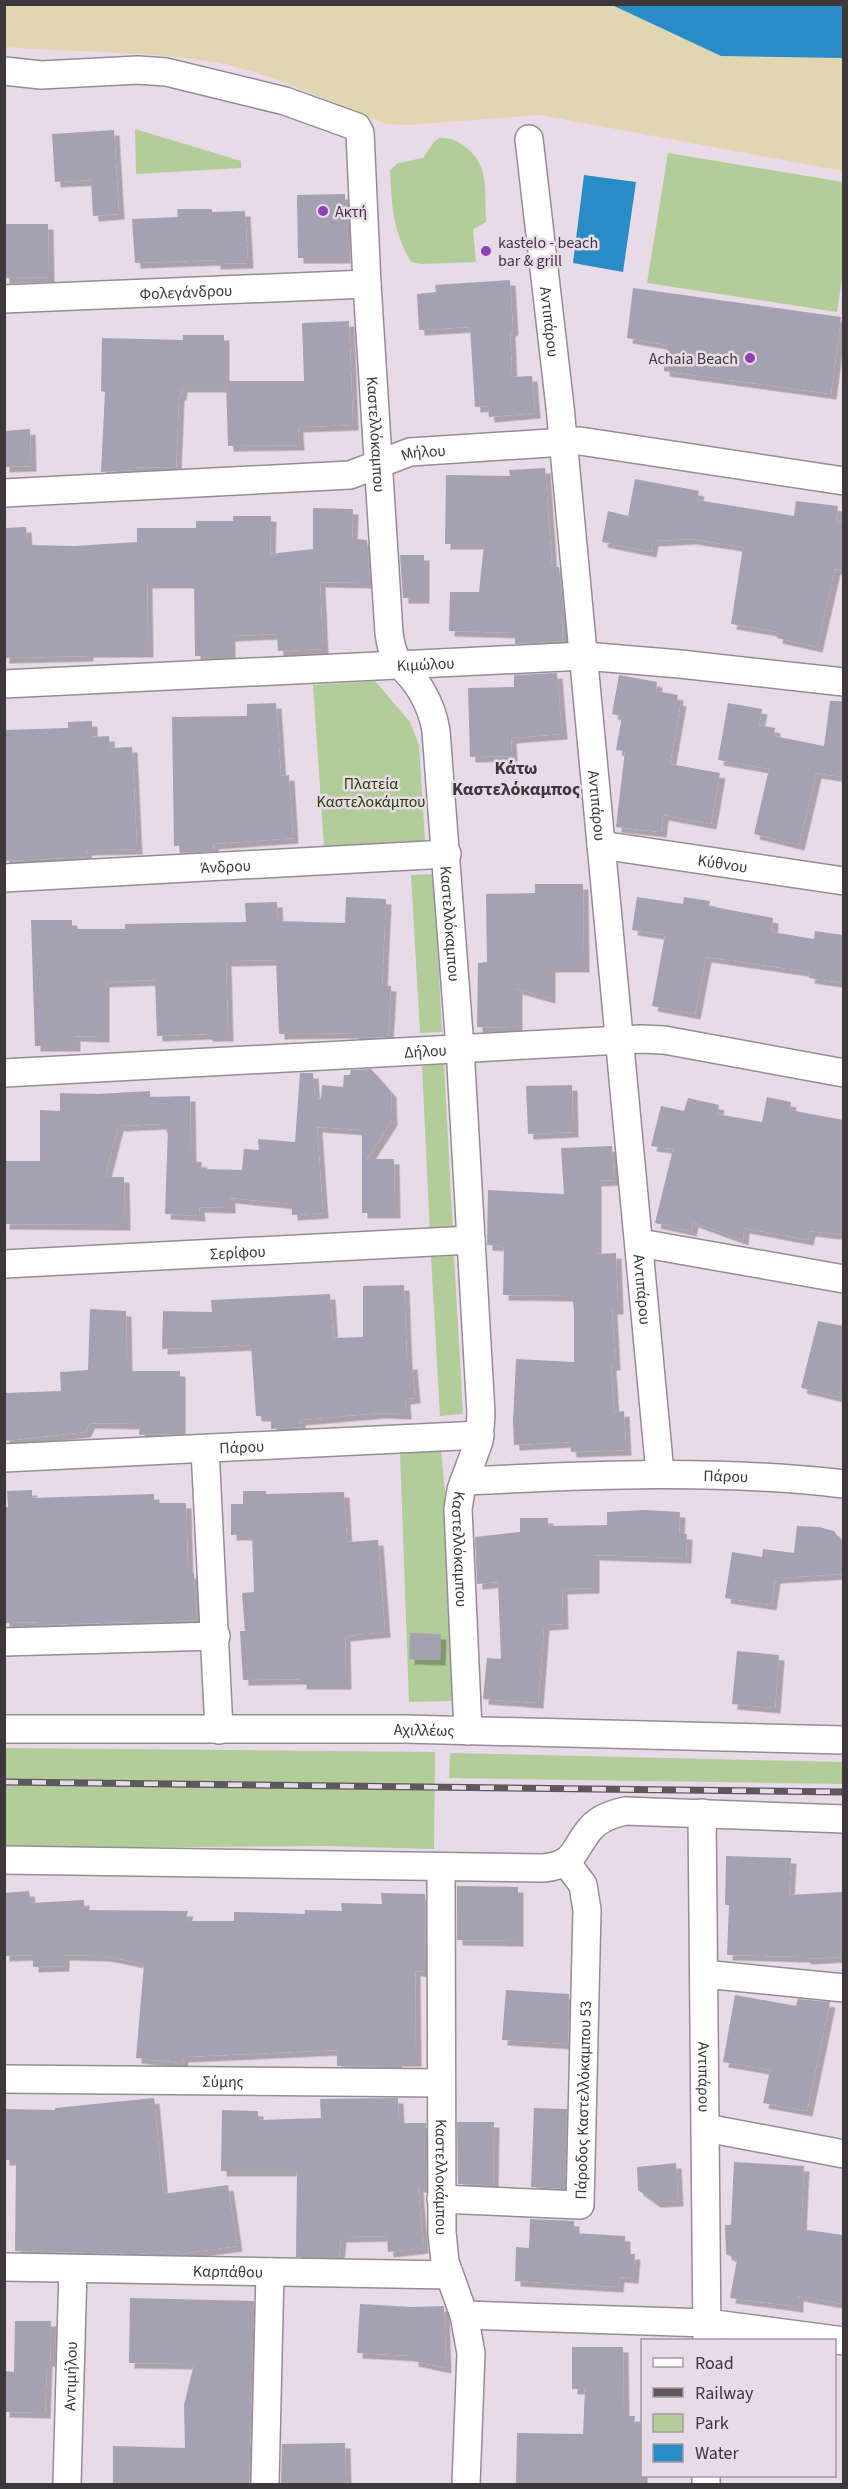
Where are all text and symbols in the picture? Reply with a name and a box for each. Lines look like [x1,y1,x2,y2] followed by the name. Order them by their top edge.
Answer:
[335,201,367,223] place label: Ακτή
[316,204,330,218] marker: Ακτή
[498,232,598,272] place label: kastelo - beach bar & grill
[479,244,493,258] marker: kastelo - beach bar & grill
[139,280,233,305] street label: Φολεγάνδρου
[534,285,564,358] street label: Αντιπάρου
[649,348,738,370] place label: Achaia Beach
[743,351,757,365] marker: Achaia Beach
[361,376,390,493] street label: Καστελλόκαμπου
[398,440,446,466] street label: Μήλου
[396,652,455,677] street label: Κιμώλου
[452,756,580,802] district label: Κάτω Καστελόκαμπος
[582,769,611,842] street label: Αντιπάρου
[317,773,425,813] park label: Πλατεία Καστελοκάμπου
[696,849,749,879] street label: Κύθνου
[200,855,251,879] street label: Άνδρου
[434,865,465,982] street label: Καστελλόκαμπου
[404,1039,447,1064] street label: Δήλου
[209,1241,266,1265] street label: Σερίφου
[628,1253,656,1326] street label: Αντιπάρου
[219,1435,265,1460] street label: Πάρου
[703,1465,749,1488] street label: Πάρου
[446,1489,472,1608] street label: Καστελλόκαμπου
[394,1719,455,1742] street label: Αχιλλέως
[570,2000,597,2200] street label: Πάροδος Καστελλόκαμπου 53
[692,2041,715,2113] street label: Αντιπάρου
[202,2071,244,2093] street label: Σύμης
[430,2119,452,2235] street label: Καστελλοκάμπου
[193,2260,263,2284] street label: Καρπάθου
[641,2339,836,2477] legend
[59,2341,83,2411] street label: Αντιμήλου
[695,2351,734,2376] text: Road
[695,2381,754,2406] text: Railway
[695,2411,729,2436] text: Park
[695,2441,739,2466] text: Water

